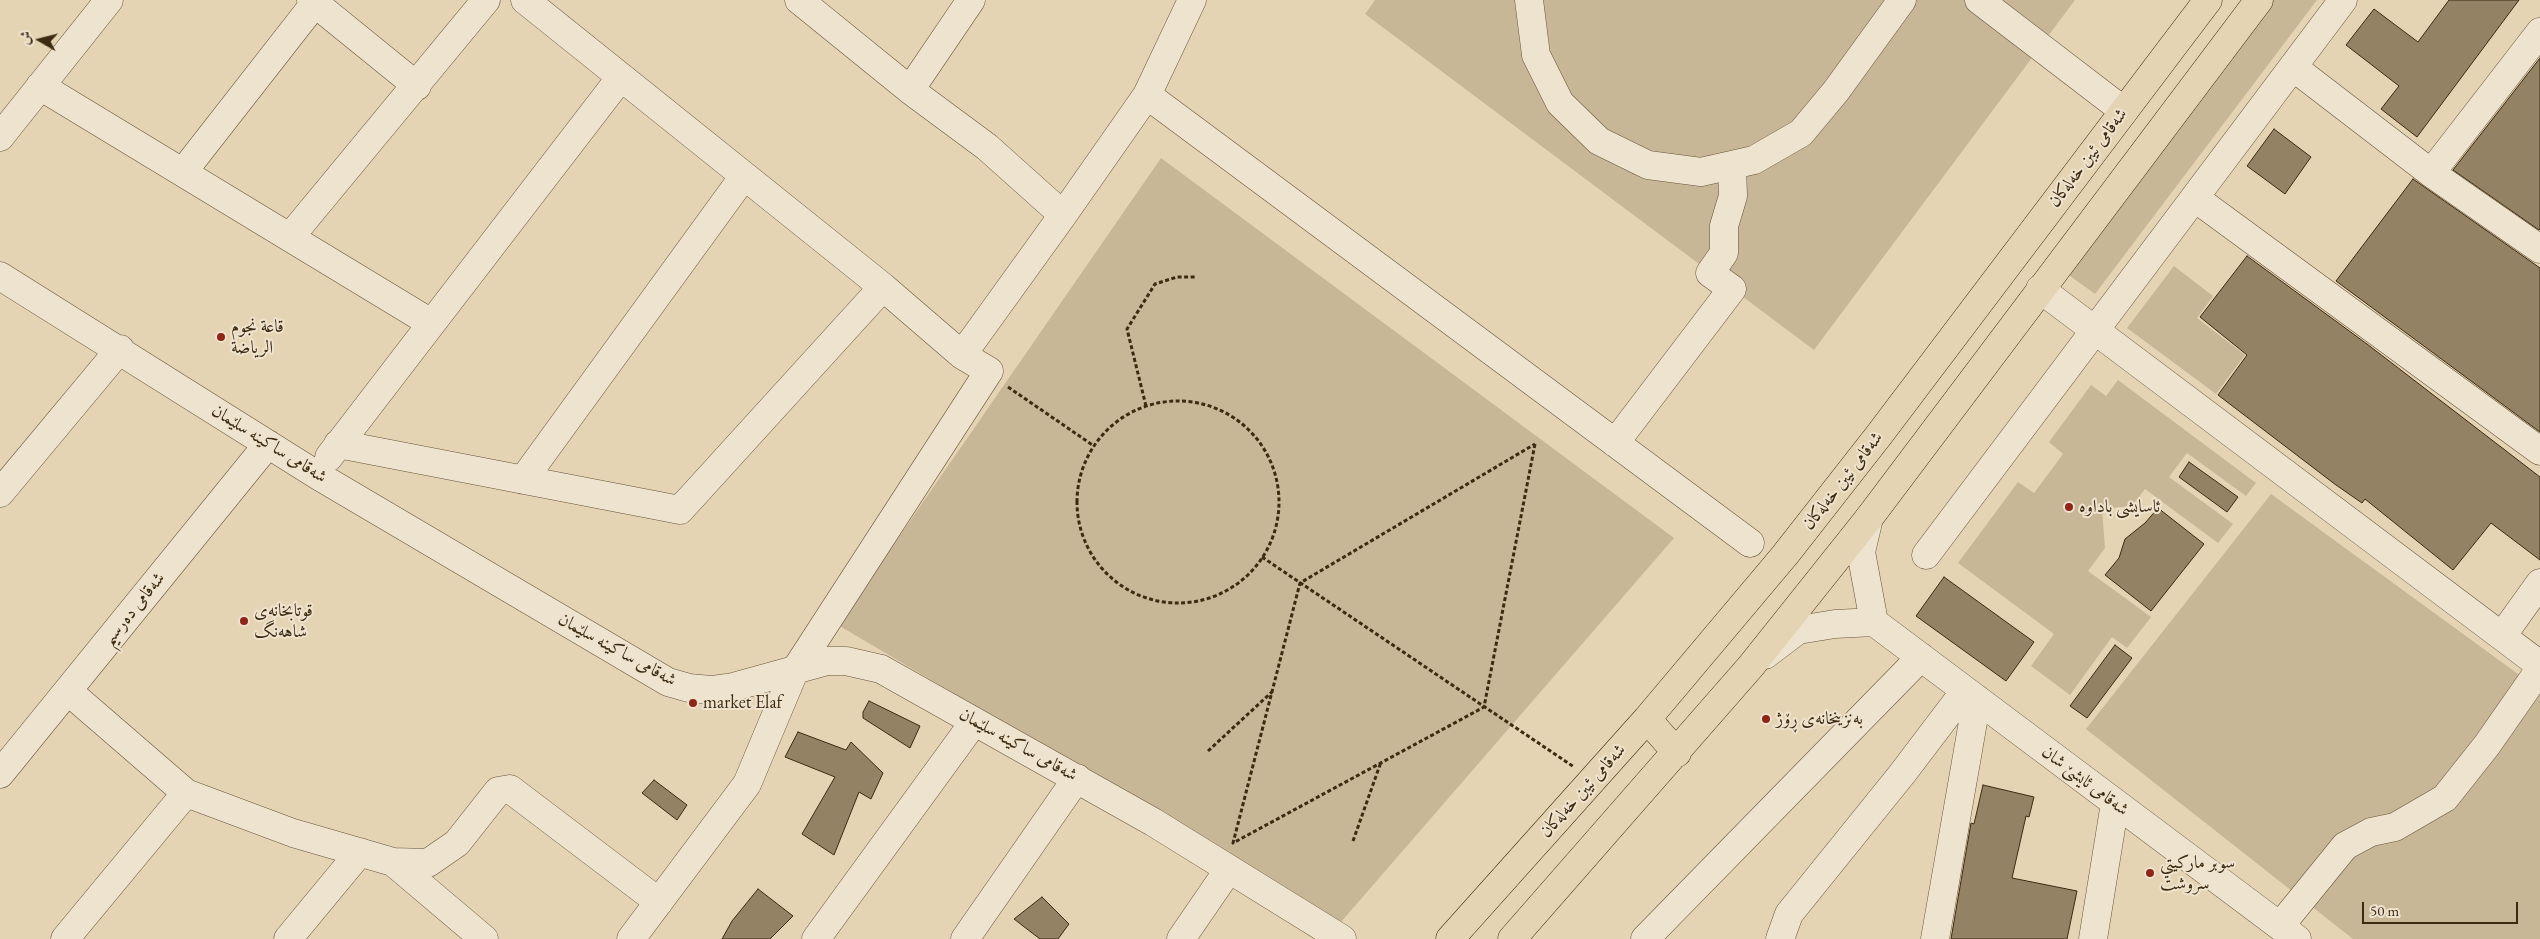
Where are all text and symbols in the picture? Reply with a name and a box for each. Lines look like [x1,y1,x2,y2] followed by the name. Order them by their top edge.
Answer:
[15,15,65,65] north arrow
[15,30,35,46] text: ش
[2044,104,2132,212] street label: شەقامی ئیبن خەلەکان
[231,316,284,358] place label: قاعة نجوم الرياضة
[215,331,227,343] marker: قاعة نجوم الرياضة
[207,400,331,488] street label: شەقامی ساکینە سلێمان
[1798,428,1888,534] street label: شەقامی ئیبن خەلەکان
[2079,496,2160,518] place label: ئاسايشى باداوه
[2063,501,2075,513] marker: ئاسايشى باداوه
[98,568,170,650] street label: شەقامی دەرسیم
[254,600,313,642] place label: قوتابخانەى شاهەنگ
[554,609,680,691] street label: شەقامی ساکینە سلێمان
[238,615,250,627] marker: قوتابخانەى شاهەنگ
[703,692,782,714] place label: market Elaf
[687,697,699,709] marker: market Elaf
[955,704,1081,786] street label: شەقامی ساکینە سلێمان
[1776,708,1863,730] place label: بەنزینخانەی ڕۆژ
[1760,713,1772,725] marker: بەنزینخانەی ڕۆژ
[1535,740,1631,842] street label: شەقامی ئیبن خەلەکان
[2037,741,2133,821] street label: شەقامی ئایشێ شان
[2160,852,2235,894] place label: سوبر ماركيتي سروشت
[2144,867,2156,879] marker: سوبر ماركيتي سروشت
[2365,892,2521,924] scale bar
[2370,901,2399,920] text: 50 m

